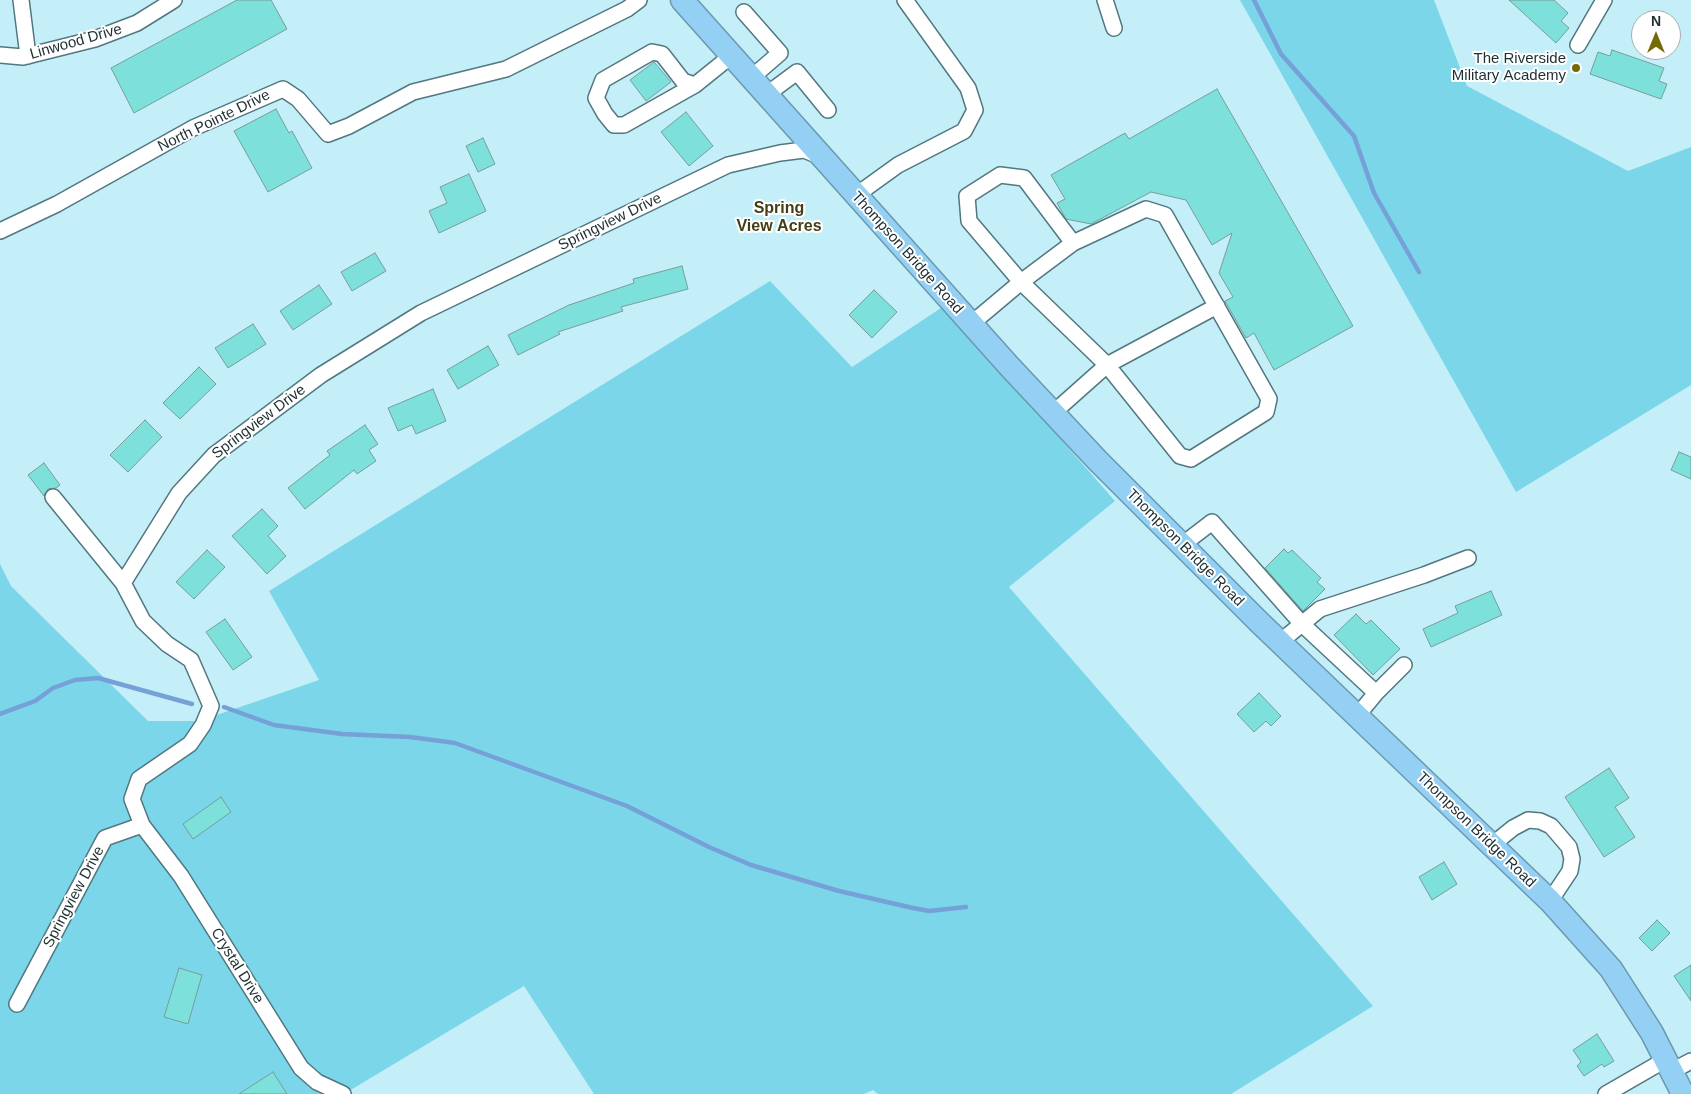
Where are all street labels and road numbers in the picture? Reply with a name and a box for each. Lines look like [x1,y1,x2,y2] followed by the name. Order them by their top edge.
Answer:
[28,20,124,64] street label: Linwood Drive
[155,86,273,156] street label: North Pointe Drive
[847,188,967,318] street label: Thompson Bridge Road
[555,189,665,255] street label: Springview Drive
[209,381,309,463] street label: Springview Drive
[1123,486,1247,610] street label: Thompson Bridge Road
[1413,769,1539,891] street label: Thompson Bridge Road
[40,843,108,951] street label: Springview Drive
[207,925,267,1007] street label: Crystal Drive

